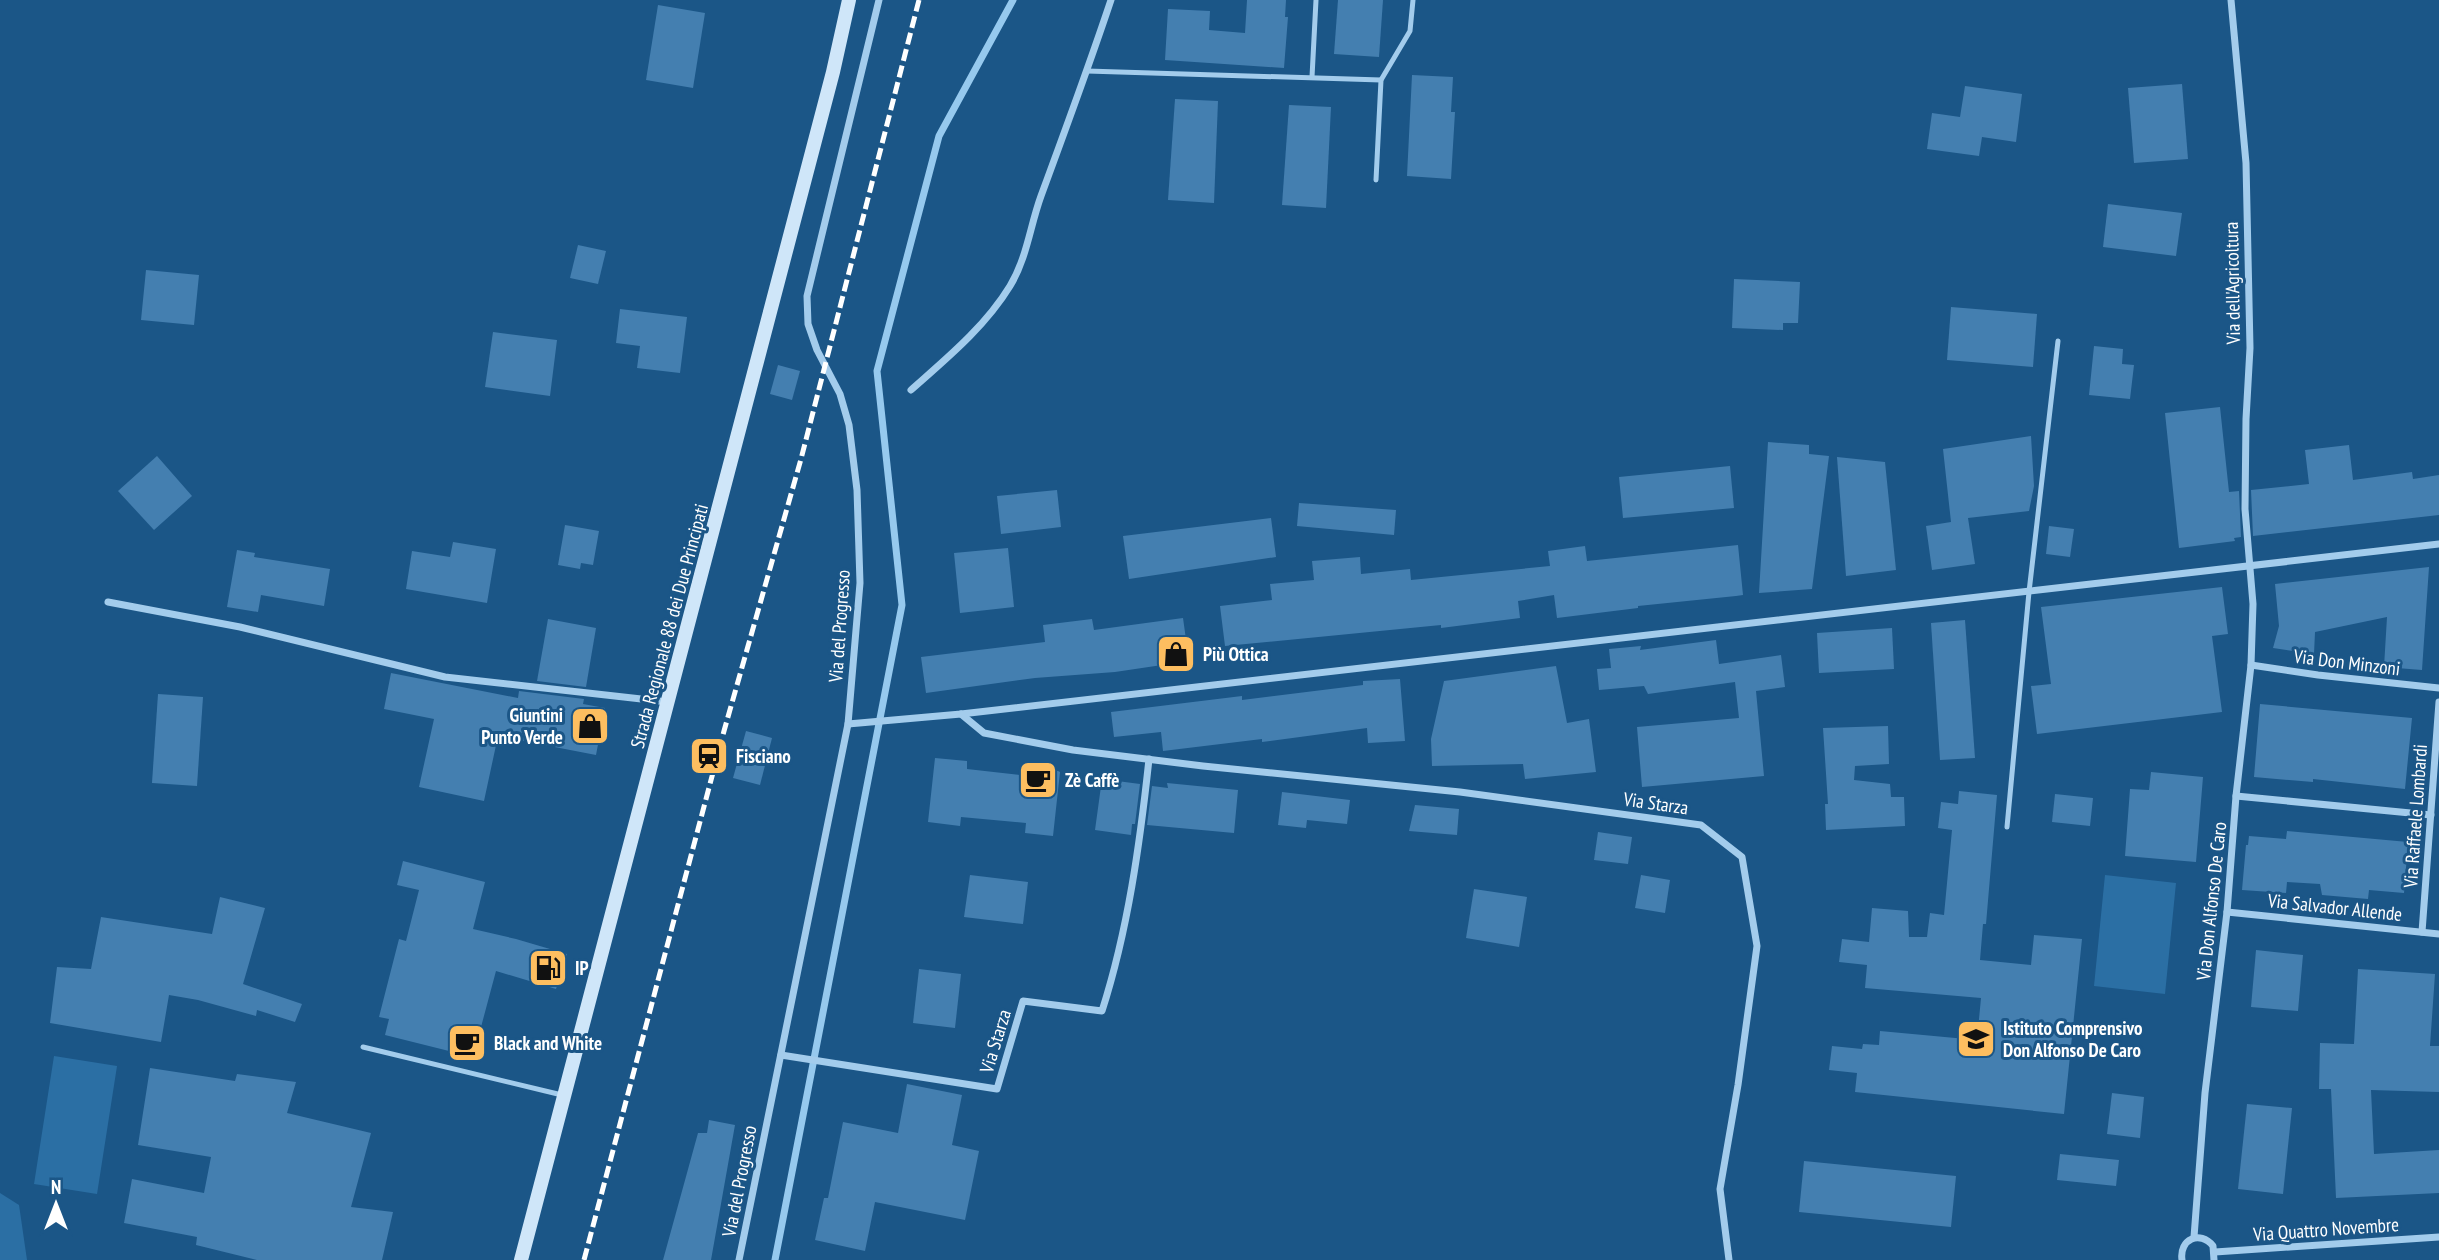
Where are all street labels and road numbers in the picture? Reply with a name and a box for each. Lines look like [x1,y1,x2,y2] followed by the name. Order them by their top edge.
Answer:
[2219,221,2245,346] street label: Via dell'Agricoltura
[625,501,713,751] street label: Strada Regionale 88 dei Due Principati
[823,569,855,684] street label: Via del Progresso
[2291,643,2402,680] street label: Via Don Minzoni
[2398,743,2432,890] street label: Via Raffaele Lombardi
[1621,786,1690,819] street label: Via Starza
[2191,821,2231,982] street label: Via Don Alfonso De Caro
[2266,888,2403,926] street label: Via Salvador Allende
[974,1006,1016,1077] street label: Via Starza
[716,1123,762,1240] street label: Via del Progresso
[2251,1212,2400,1246] street label: Via Quattro Novembre

